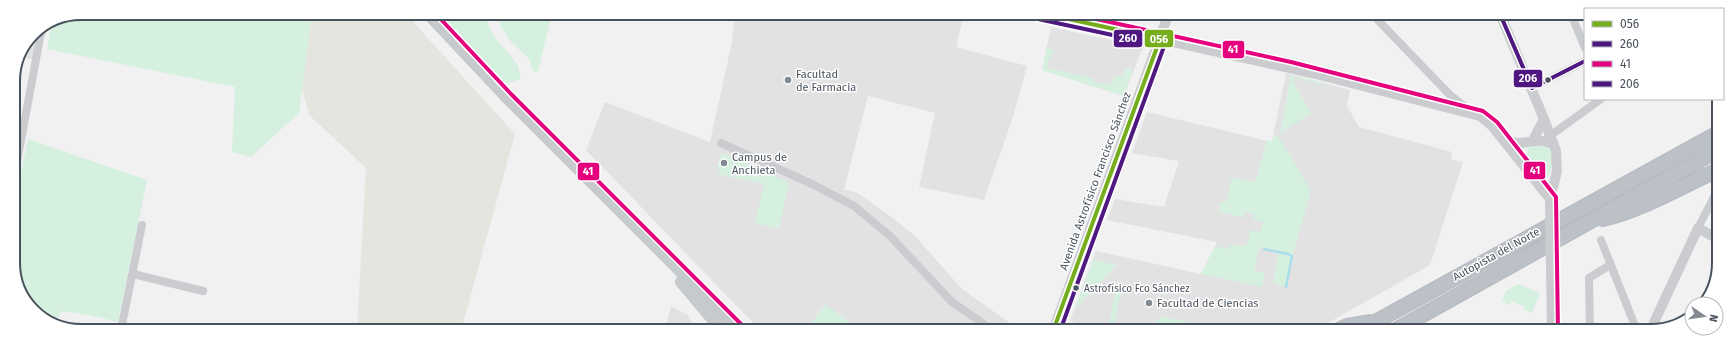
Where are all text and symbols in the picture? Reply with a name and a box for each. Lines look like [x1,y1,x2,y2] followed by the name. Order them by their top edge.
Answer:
[1584,8,1724,100] legend
[1620,17,1639,31] text: 056
[1113,29,1143,48] line badge: 260
[1144,29,1174,48] line badge: 056
[1119,32,1138,45] text: 260
[1150,33,1168,46] text: 056
[1620,37,1639,51] text: 260
[1222,40,1245,59] line badge: 41
[1228,43,1238,56] text: 41
[1620,57,1631,71] text: 41
[796,68,856,94] place label: Facultad de Farmacia
[1513,69,1543,88] line badge: 206
[1519,72,1537,85] text: 206
[783,75,793,85] marker: Facultad de Farmacia
[1543,75,1553,85] unlabelled marker
[1620,77,1639,91] text: 206
[1057,90,1134,272] street label: Avenida Astrofísico Francisco Sánchez
[732,151,787,177] place label: Campus de Anchieta
[719,158,729,168] marker: Campus de Anchieta
[1523,161,1546,180] line badge: 41
[577,162,600,181] line badge: 41
[1530,164,1540,177] text: 41
[583,165,593,178] text: 41
[1451,225,1542,284] street label: Autopista del Norte
[1084,282,1190,295] place label: Astrofísico Fco Sánchez
[1071,283,1081,293] marker: Astrofísico Fco Sánchez
[1684,296,1724,336] north arrow
[1157,297,1258,310] place label: Facultad de Ciencias
[1144,298,1154,308] marker: Facultad de Ciencias
[1706,313,1720,323] text: N

